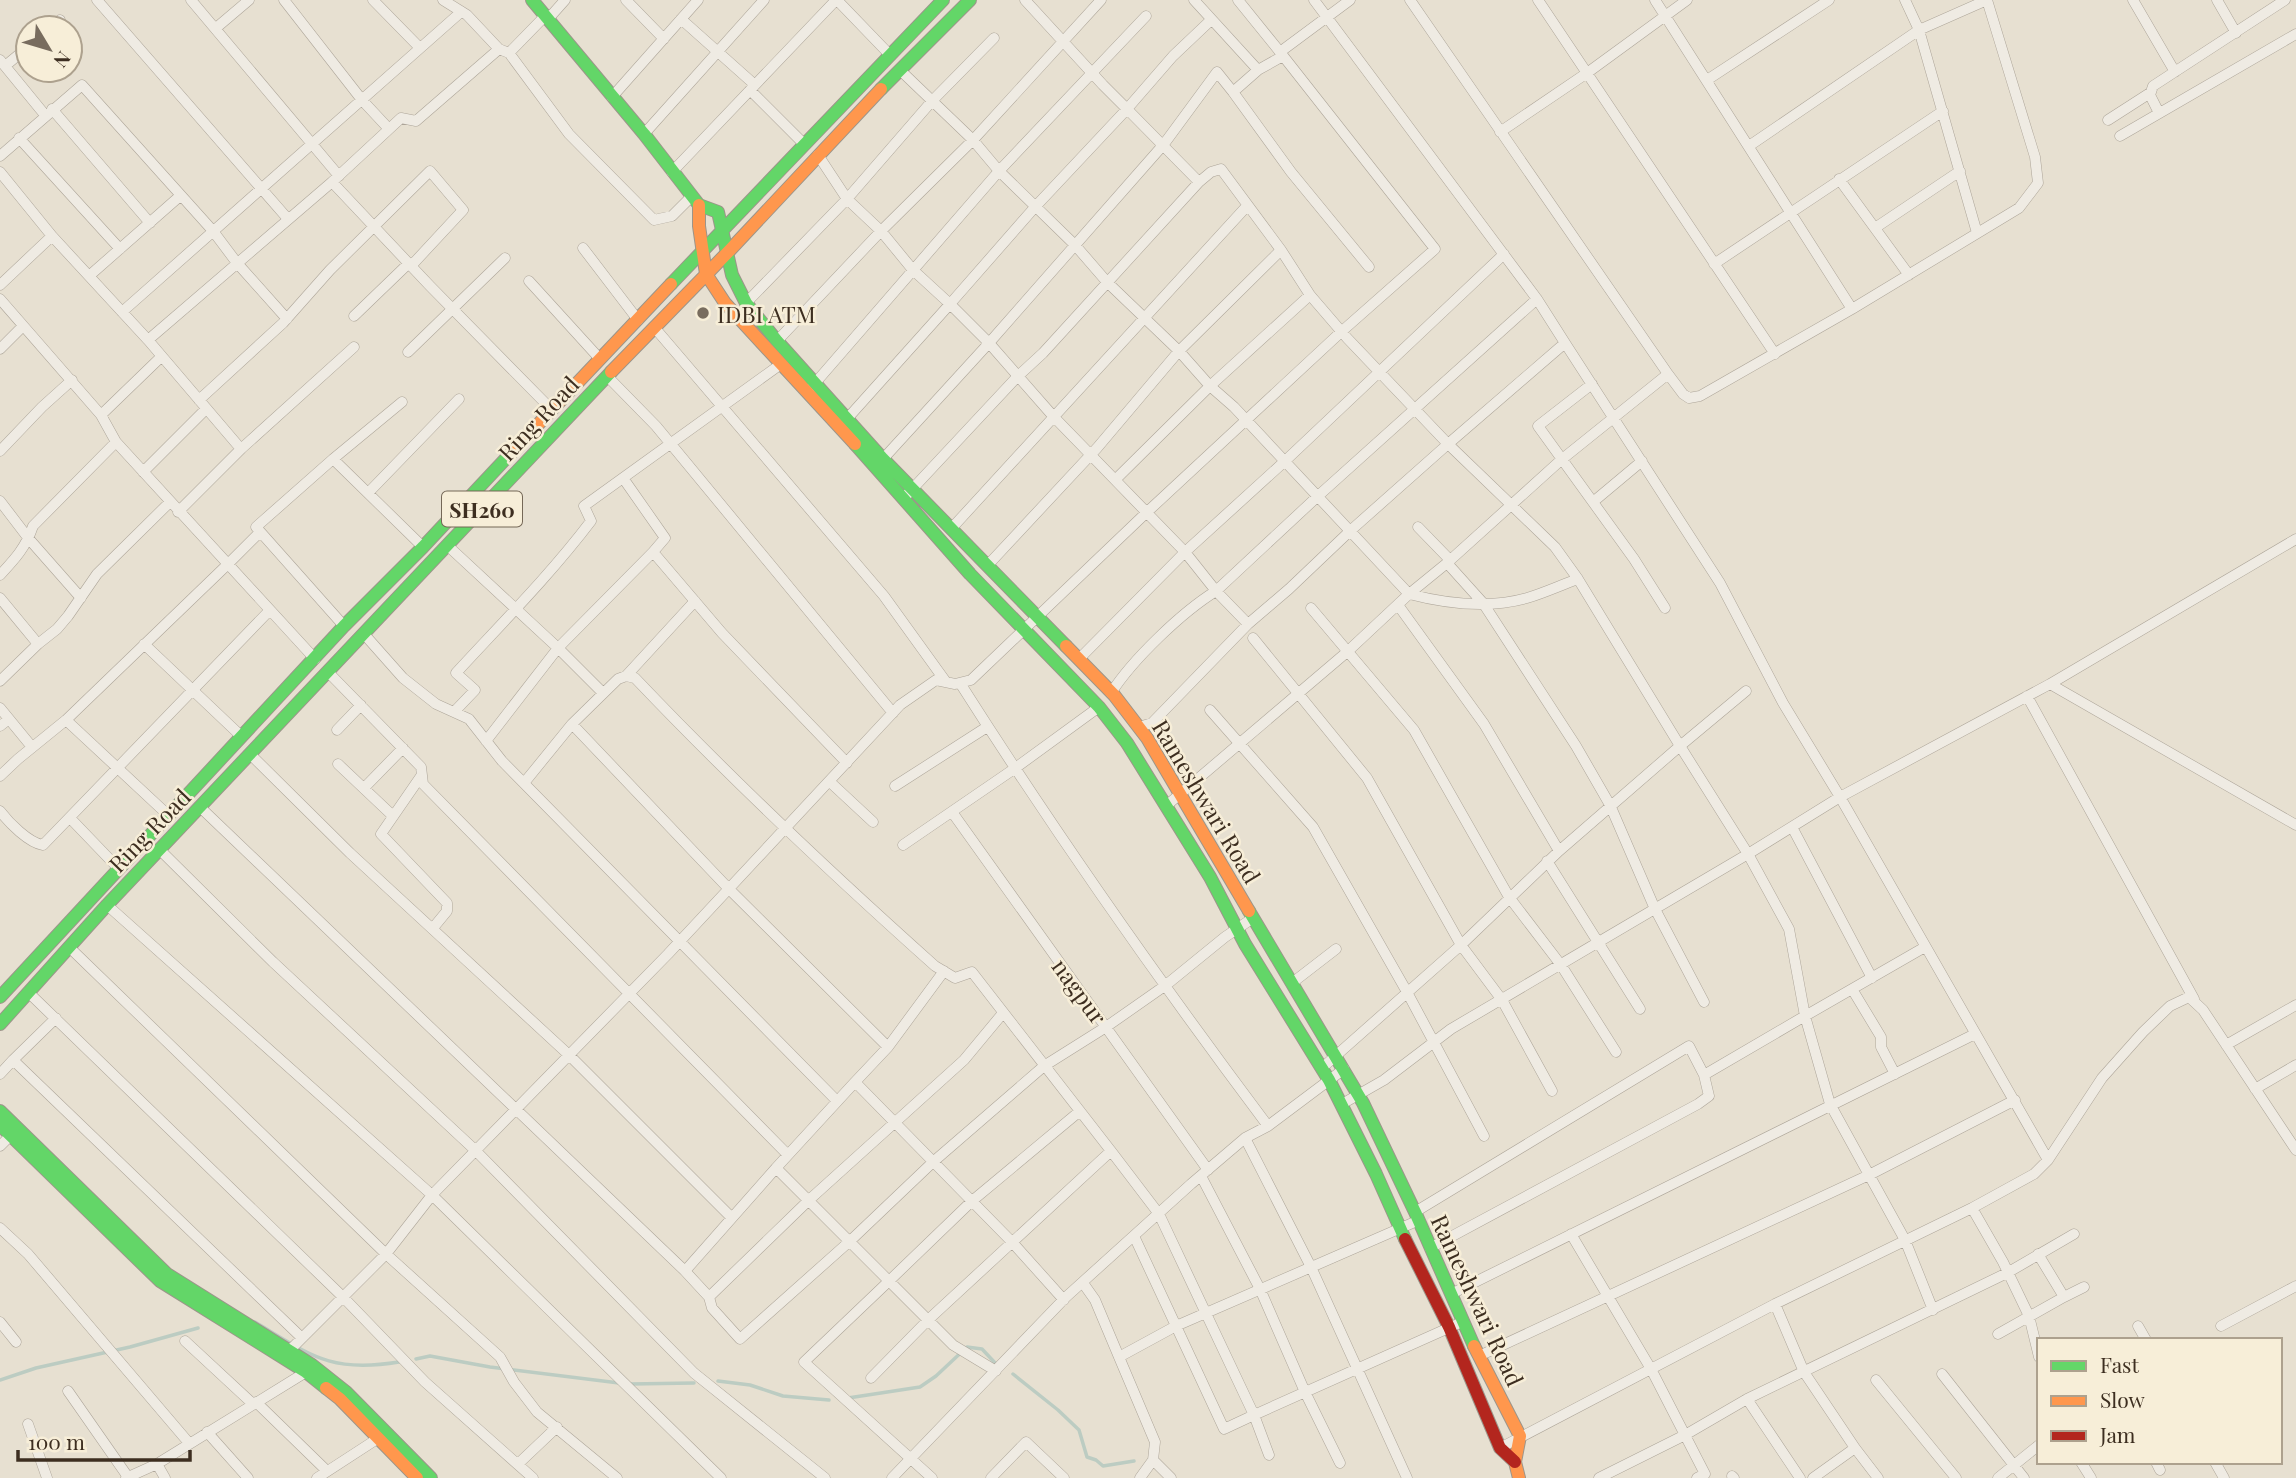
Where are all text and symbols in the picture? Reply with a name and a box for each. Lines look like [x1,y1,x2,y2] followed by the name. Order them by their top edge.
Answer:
[14,14,84,84] north arrow
[49,47,78,74] text: N
[717,298,816,329] place label: IDBI ATM
[695,305,711,321] marker: IDBI ATM
[491,369,585,467] street label: Ring Road
[442,491,522,526] road number: SH260
[1146,713,1268,889] street label: Rameshwari Road
[101,781,197,879] street label: Ring Road
[1046,952,1114,1030] street label: nagpur
[1425,1209,1531,1391] street label: Rameshwari Road
[2037,1338,2282,1464] legend
[2100,1350,2139,1378] text: Fast
[2100,1385,2145,1413] text: Slow
[18,1418,189,1462] scale bar
[2099,1420,2136,1448] text: Jam
[28,1427,85,1455] text: 100 m

